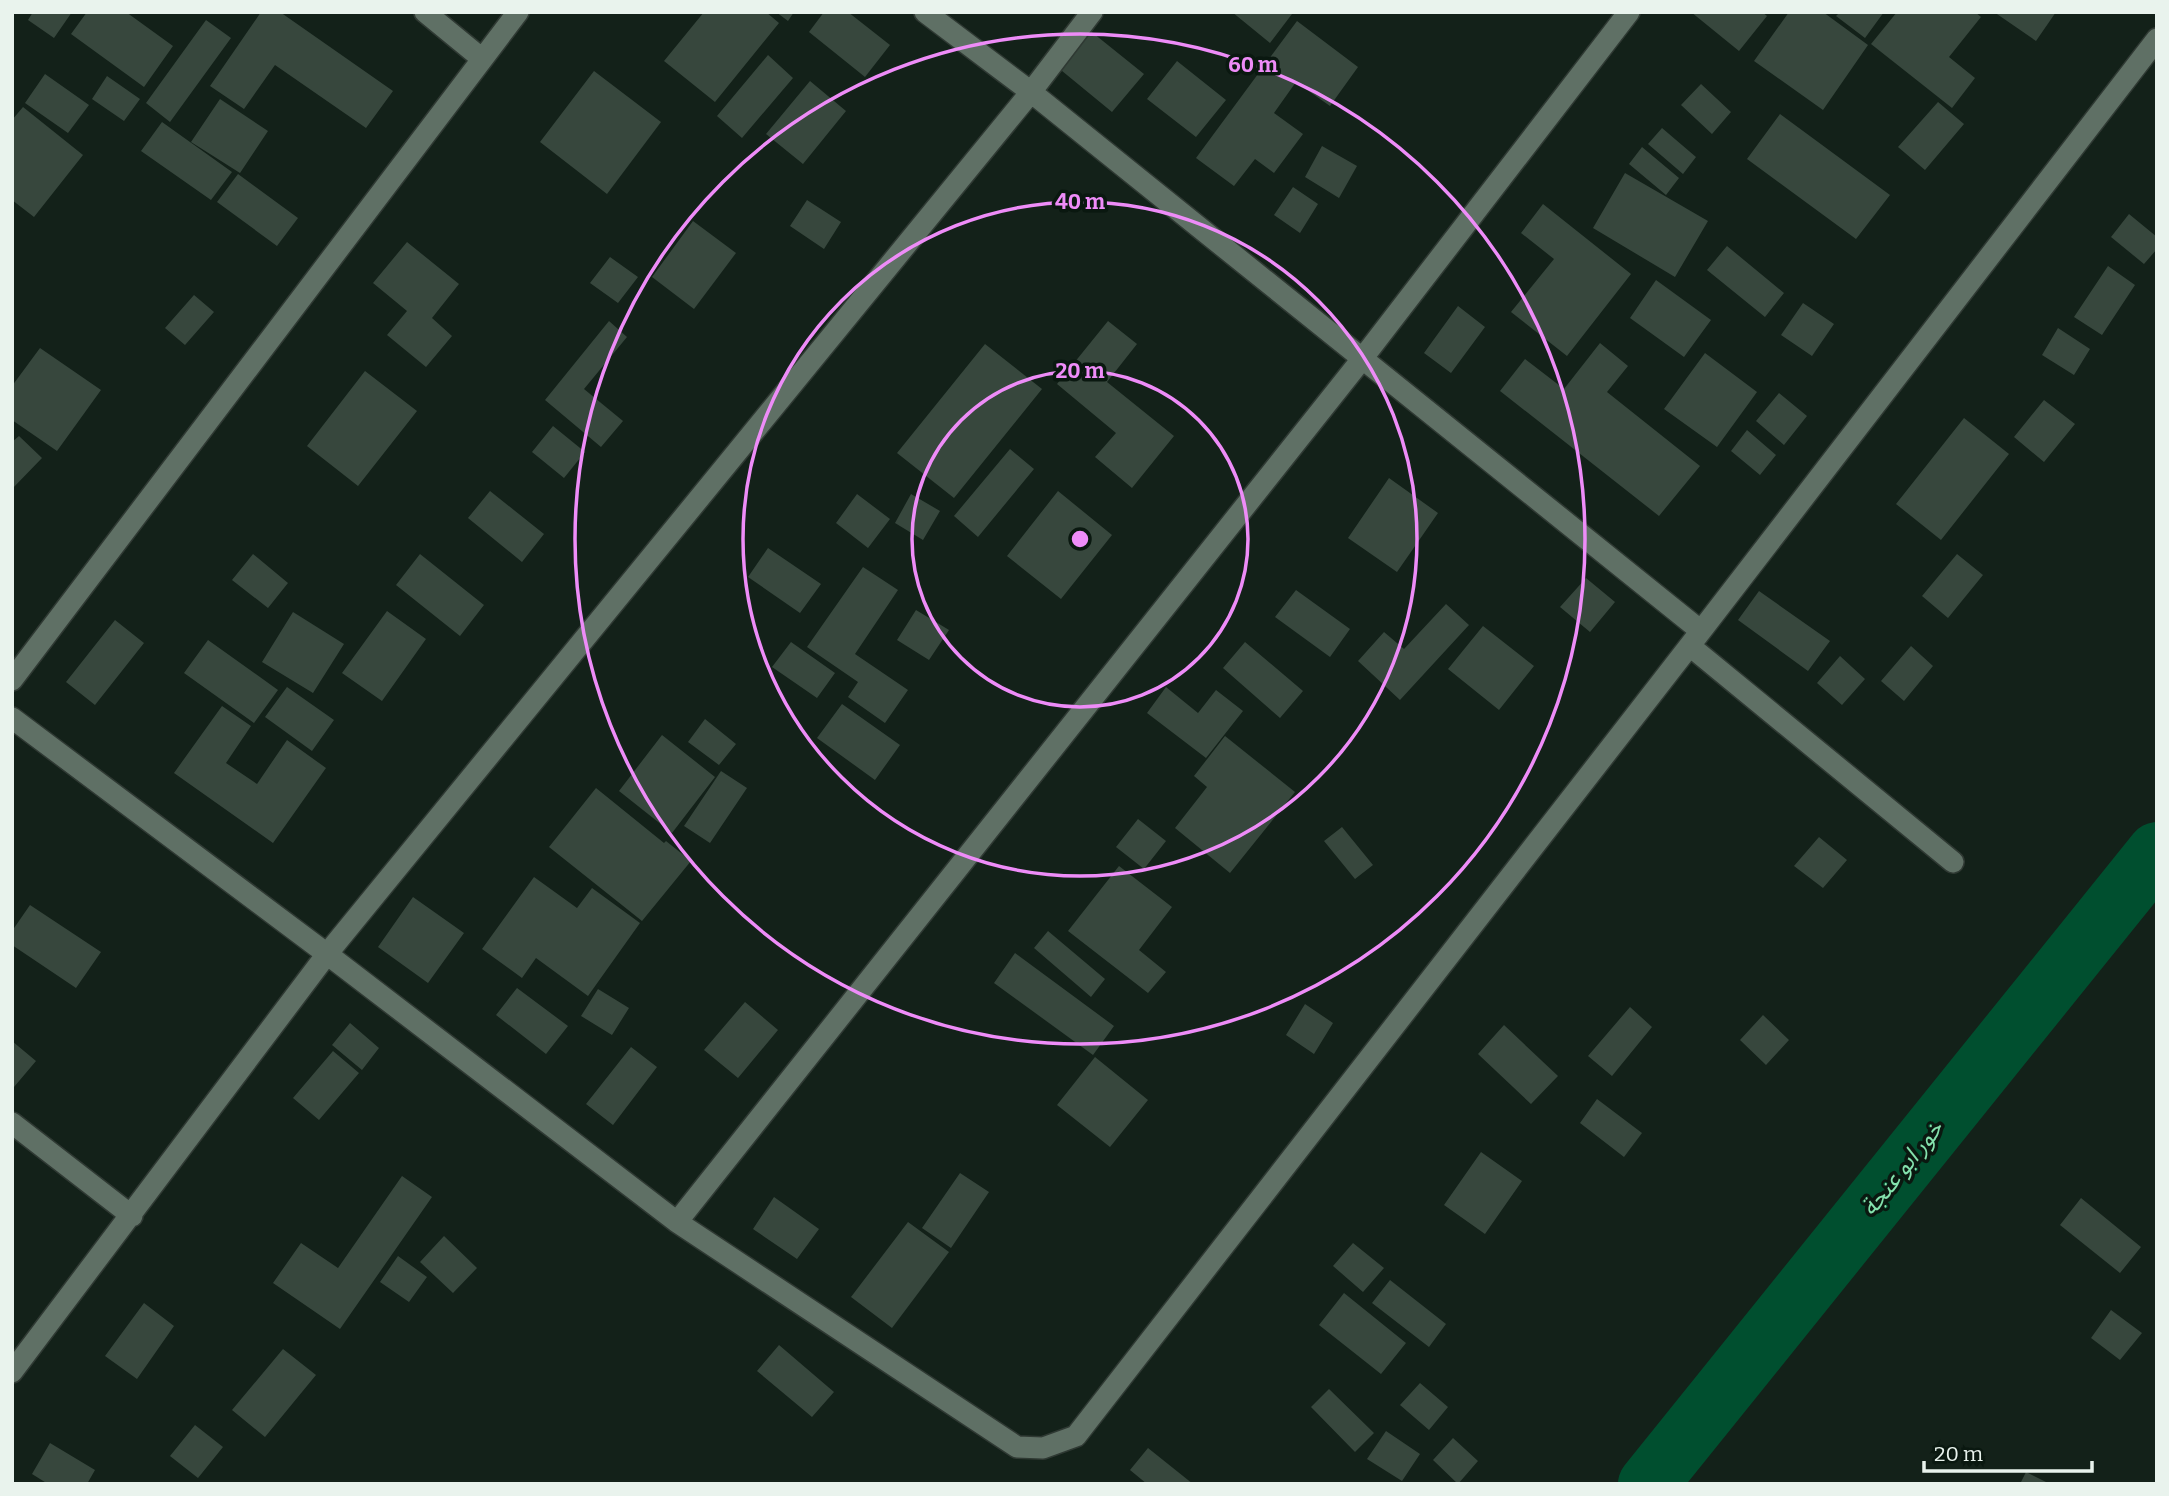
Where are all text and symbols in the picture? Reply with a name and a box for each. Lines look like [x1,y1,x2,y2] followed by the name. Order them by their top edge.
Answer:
[1228,52,1278,78] text: 60 m
[1055,189,1105,215] text: 40 m
[1056,358,1104,384] text: 20 m
[1068,527,1092,551] centre of rings
[1855,1114,1949,1221] water label: خور ابو عنجة
[1924,1430,2092,1474] scale bar
[1934,1441,1983,1467] text: 20 m

